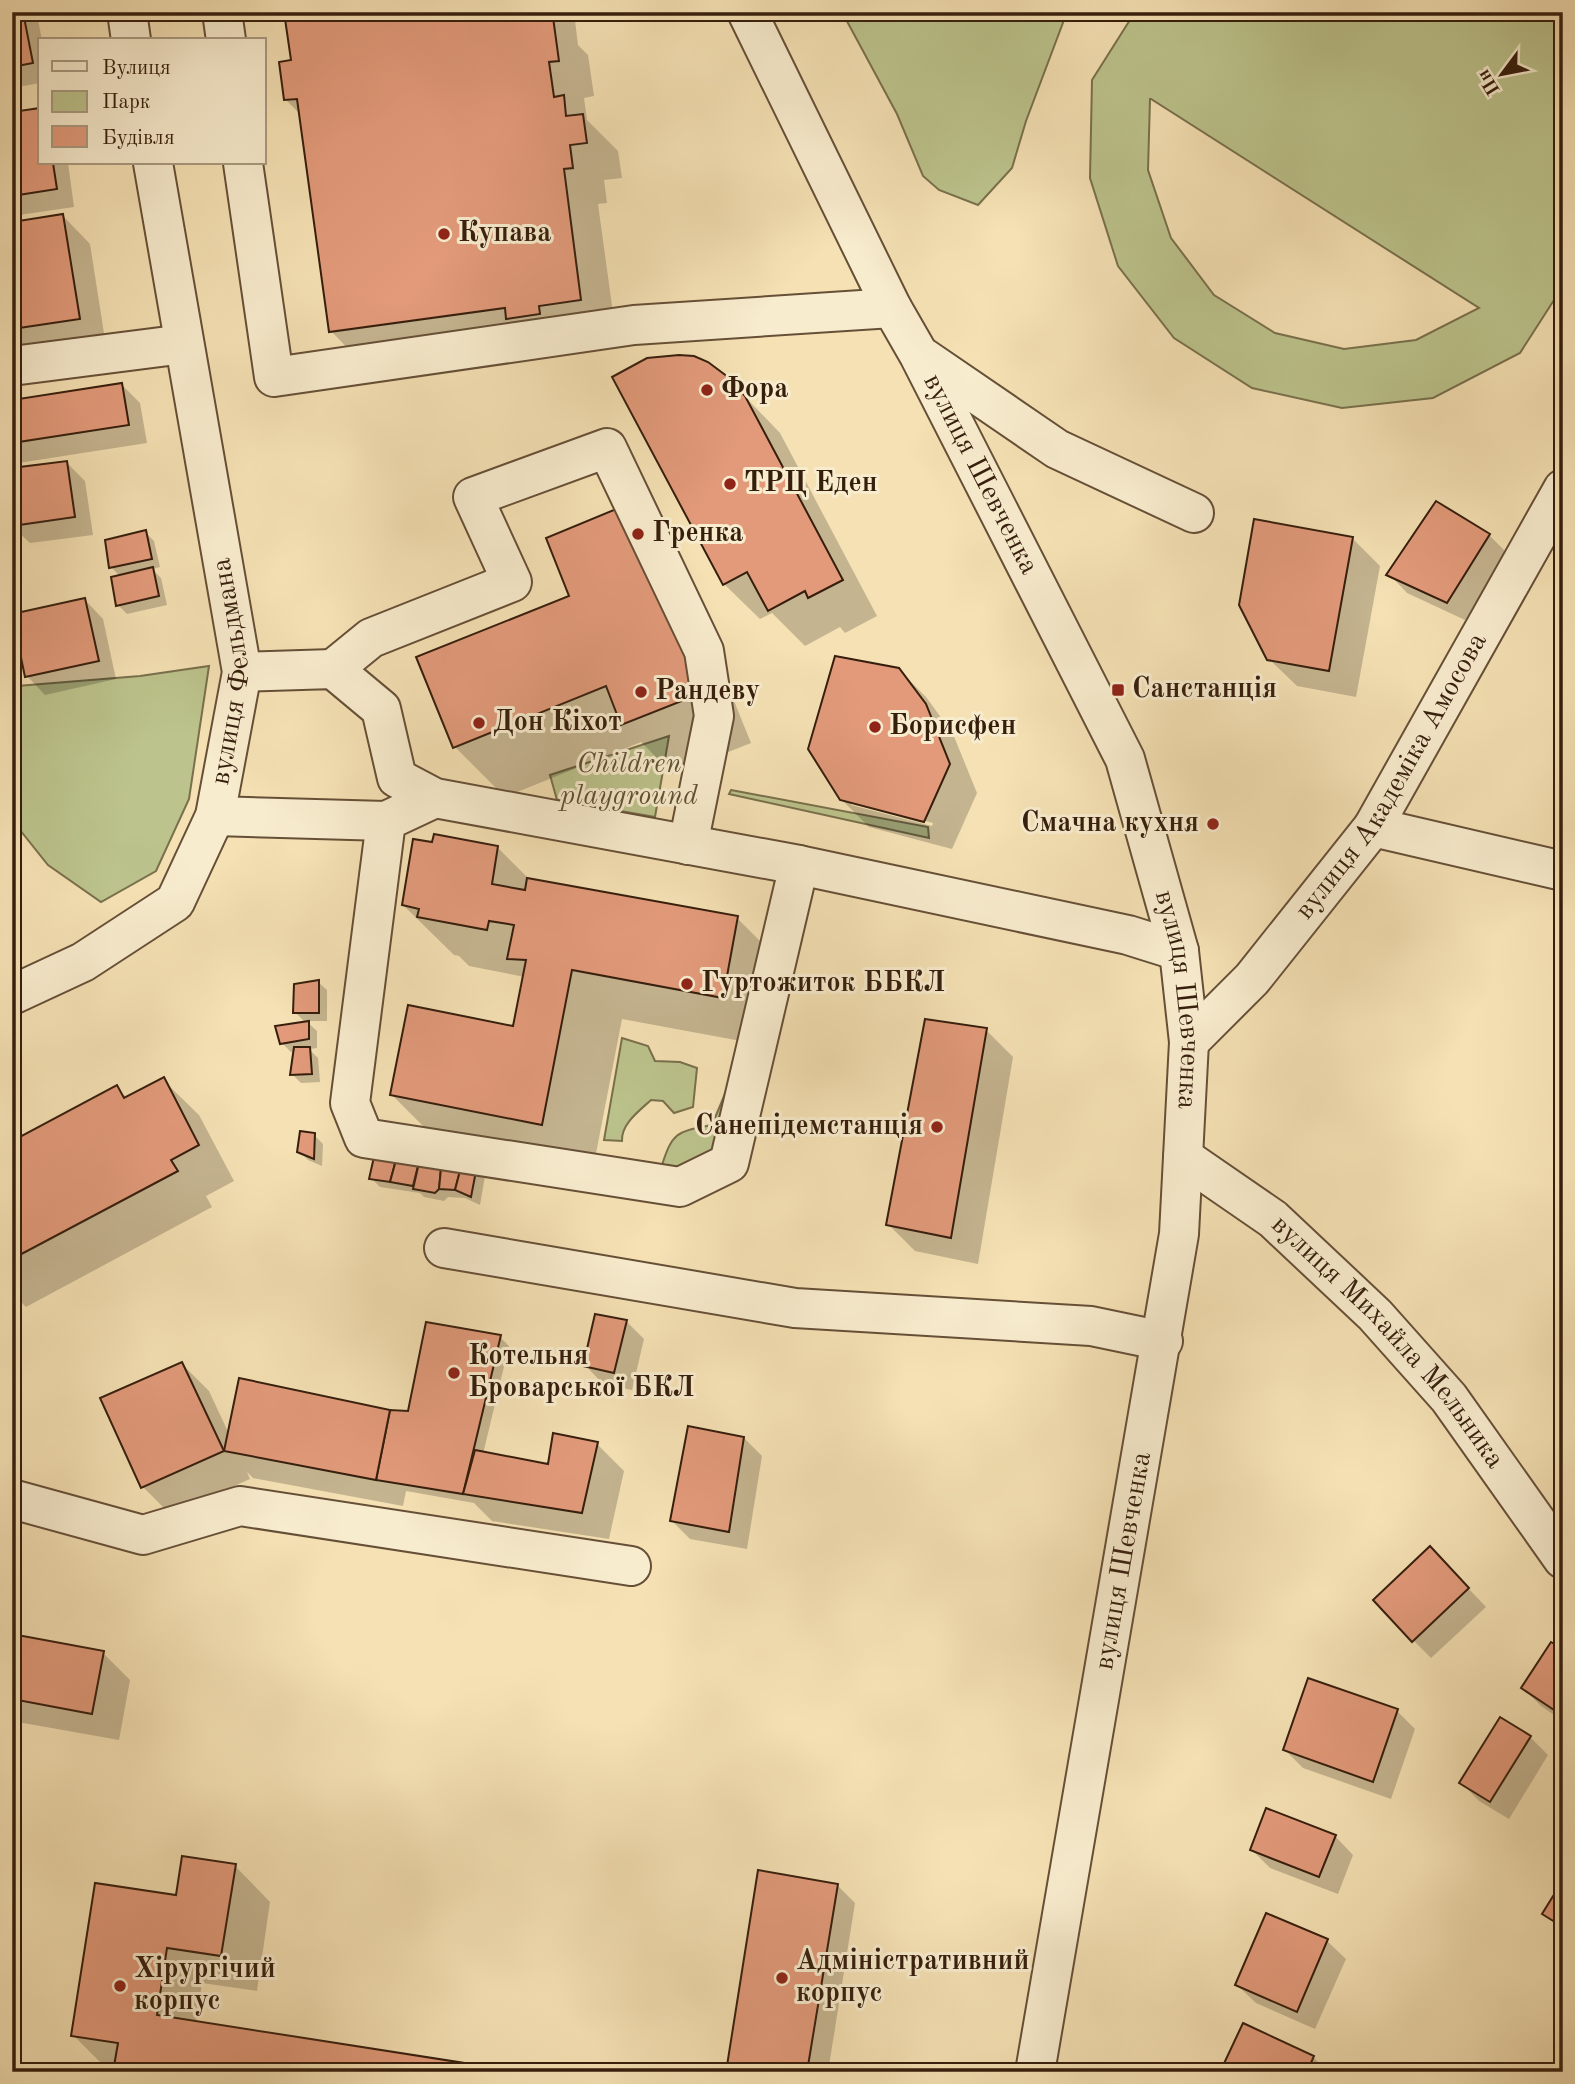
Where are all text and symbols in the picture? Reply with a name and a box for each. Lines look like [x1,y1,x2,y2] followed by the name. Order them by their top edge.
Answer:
[38,38,266,164] legend
[1466,38,1536,108] north arrow
[102,58,171,79] text: Вулиця
[1475,66,1505,98] text: Пн
[102,92,151,113] text: Парк
[102,128,175,149] text: Будівля
[458,219,552,248] place label: Купава
[436,226,452,242] marker: Купава
[917,370,1043,580] street label: вулиця Шевченка
[721,376,788,404] place label: Фора
[699,382,715,398] marker: Фора
[744,470,878,498] place label: ТРЦ Еден
[722,476,738,492] marker: ТРЦ Еден
[652,520,743,548] place label: Гренка
[630,526,646,542] marker: Гренка
[207,556,256,787] street label: вулиця Фельдмана
[1291,629,1493,925] street label: вулиця Академіка Амосова
[1132,675,1277,704] place label: Санстанція
[655,678,760,706] place label: Рандеву
[1110,682,1126,698] marker: Санстанція
[633,684,649,700] marker: Рандеву
[493,708,622,737] place label: Дон Кіхот
[889,713,1016,741] place label: Борисфен
[471,715,487,731] marker: Дон Кіхот
[867,719,883,735] marker: Борисфен
[557,751,698,811] park label: Children playground
[1021,809,1199,838] place label: Смачна кухня
[1205,816,1221,832] marker: Смачна кухня
[1149,887,1203,1110] street label: вулиця Шевченка
[701,969,945,998] place label: Гуртожиток ББКЛ
[679,976,695,992] marker: Гуртожиток ББКЛ
[695,1112,923,1141] place label: Санепідемстанція
[929,1119,945,1135] marker: Санепідемстанція
[1265,1211,1509,1474] street label: вулиця Михайла Мельника
[468,1342,695,1403] place label: Котельня Броварської БКЛ
[446,1365,462,1381] marker: Котельня Броварської БКЛ
[1091,1450,1157,1672] street label: вулиця Шевченка
[796,1947,1030,2008] place label: Адміністративний корпус
[134,1955,276,2016] place label: Хірургічий корпус
[774,1970,790,1986] marker: Адміністративний корпус
[112,1978,128,1994] marker: Хірургічий корпус

